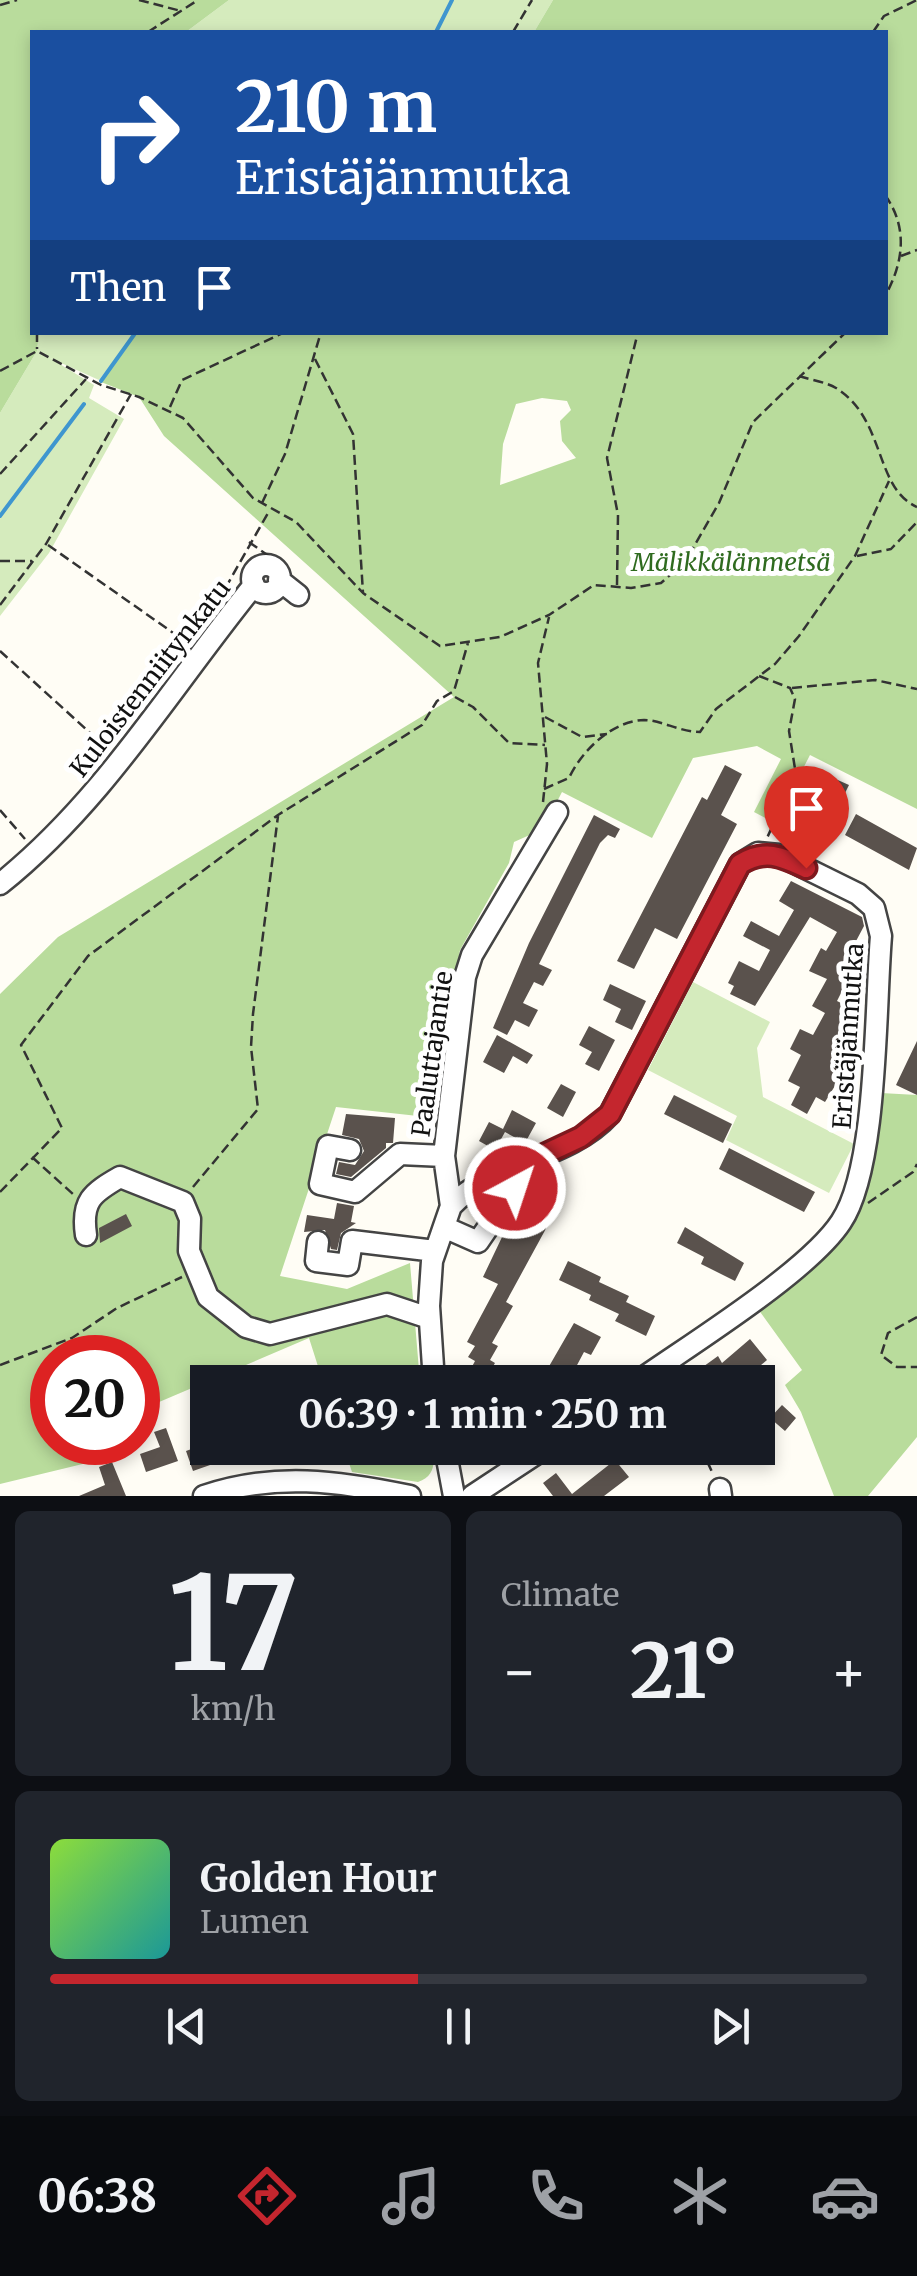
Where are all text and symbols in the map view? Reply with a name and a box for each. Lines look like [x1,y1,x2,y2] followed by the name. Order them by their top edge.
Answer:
[235,63,437,151] text: 210 m
[70,70,200,200] icon: right
[235,150,571,206] text: Eristäjänmutka
[187,260,242,315] icon: arrive
[70,264,167,311] text: Then
[630,546,831,578] park label: Mälikkälänmetsä
[63,573,237,783] street label: Kuloistenniitynkatu
[764,766,849,869] pin
[779,781,834,836] icon: arrive
[826,942,870,1130] street label: Eristäjänmutka
[405,969,459,1139] street label: Paaluttajantie
[463,1136,567,1240] position arrow
[30,1335,160,1465] speed limit sign: 20
[298,1391,667,1438] text: 06:39 · 1 min · 250 m
[168,1542,298,1705] text: 17
[501,1575,619,1615] text: Climate
[630,1624,738,1718] text: 21°
[501,1637,538,1706] text: −
[830,1637,867,1706] text: +
[191,1689,275,1729] text: km/h
[200,1855,437,1902] text: Golden Hour
[200,1902,309,1942] text: Lumen
[159,1999,214,2054] icon: previous
[431,1999,486,2054] icon: pause
[703,1999,758,2054] icon: next
[232,2161,302,2231] icon: directions
[376,2161,446,2231] icon: music
[521,2161,591,2231] icon: phone
[665,2161,735,2231] icon: climate
[810,2161,880,2231] icon: car
[37,2168,157,2224] text: 06:38

